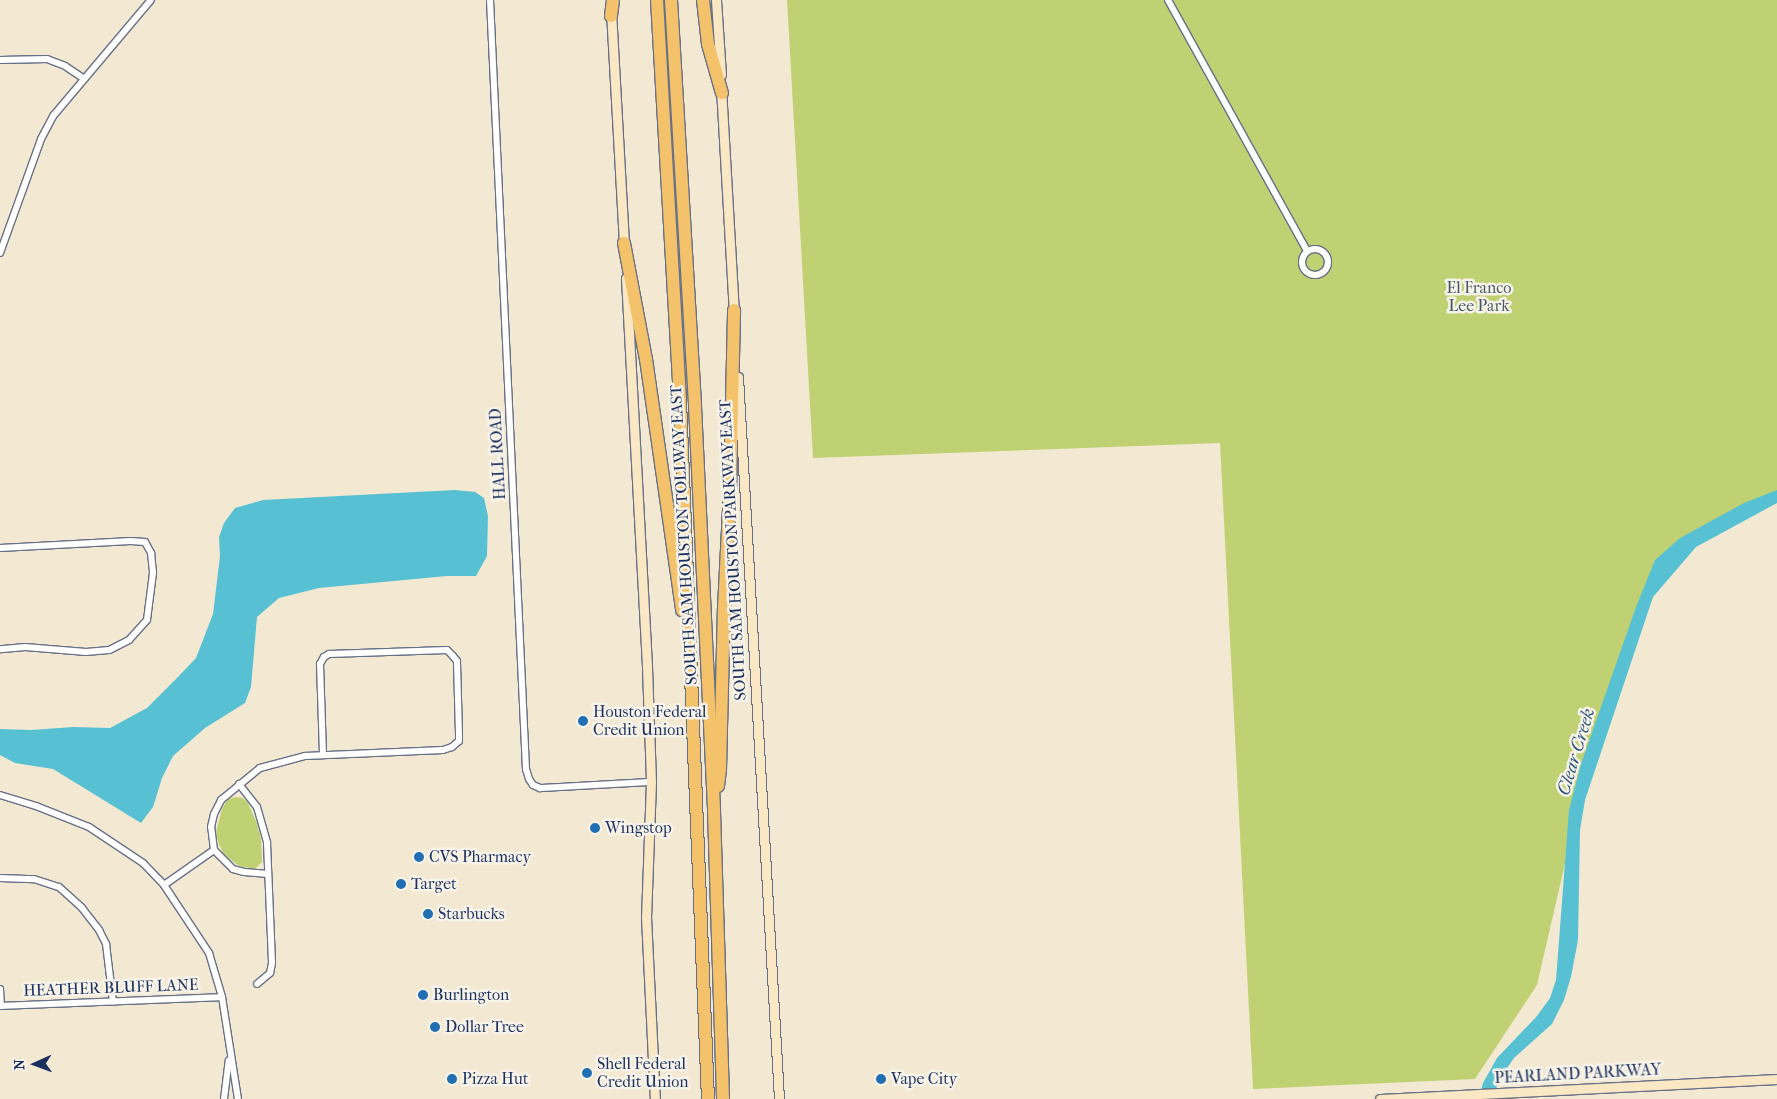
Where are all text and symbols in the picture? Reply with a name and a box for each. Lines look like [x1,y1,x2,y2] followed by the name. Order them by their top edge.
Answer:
[1447,278,1511,316] park label: El Franco Lee Park
[667,384,701,686] street label: SOUTH SAM HOUSTON TOLLWAY EAST
[716,399,750,701] street label: SOUTH SAM HOUSTON PARKWAY EAST
[486,408,510,500] street label: HALL ROAD
[593,702,707,740] place label: Houston Federal Credit Union
[1554,706,1600,798] water label: Clear Creek
[577,715,589,727] marker: Houston Federal Credit Union
[605,818,672,838] place label: Wingstop
[589,822,601,834] marker: Wingstop
[429,847,531,867] place label: CVS Pharmacy
[413,851,425,863] marker: CVS Pharmacy
[411,874,457,894] place label: Target
[395,878,407,890] marker: Target
[438,904,505,924] place label: Starbucks
[422,908,434,920] marker: Starbucks
[23,975,199,1001] street label: HEATHER BLUFF LANE
[433,985,509,1005] place label: Burlington
[417,989,429,1001] marker: Burlington
[445,1017,524,1037] place label: Dollar Tree
[429,1021,441,1033] marker: Dollar Tree
[10,1039,60,1089] north arrow
[597,1054,688,1092] place label: Shell Federal Credit Union
[11,1059,28,1070] text: N
[1494,1060,1662,1088] street label: PEARLAND PARKWAY
[581,1067,593,1079] marker: Shell Federal Credit Union
[462,1069,529,1089] place label: Pizza Hut
[891,1069,957,1089] place label: Vape City
[446,1073,458,1085] marker: Pizza Hut
[875,1073,887,1085] marker: Vape City

